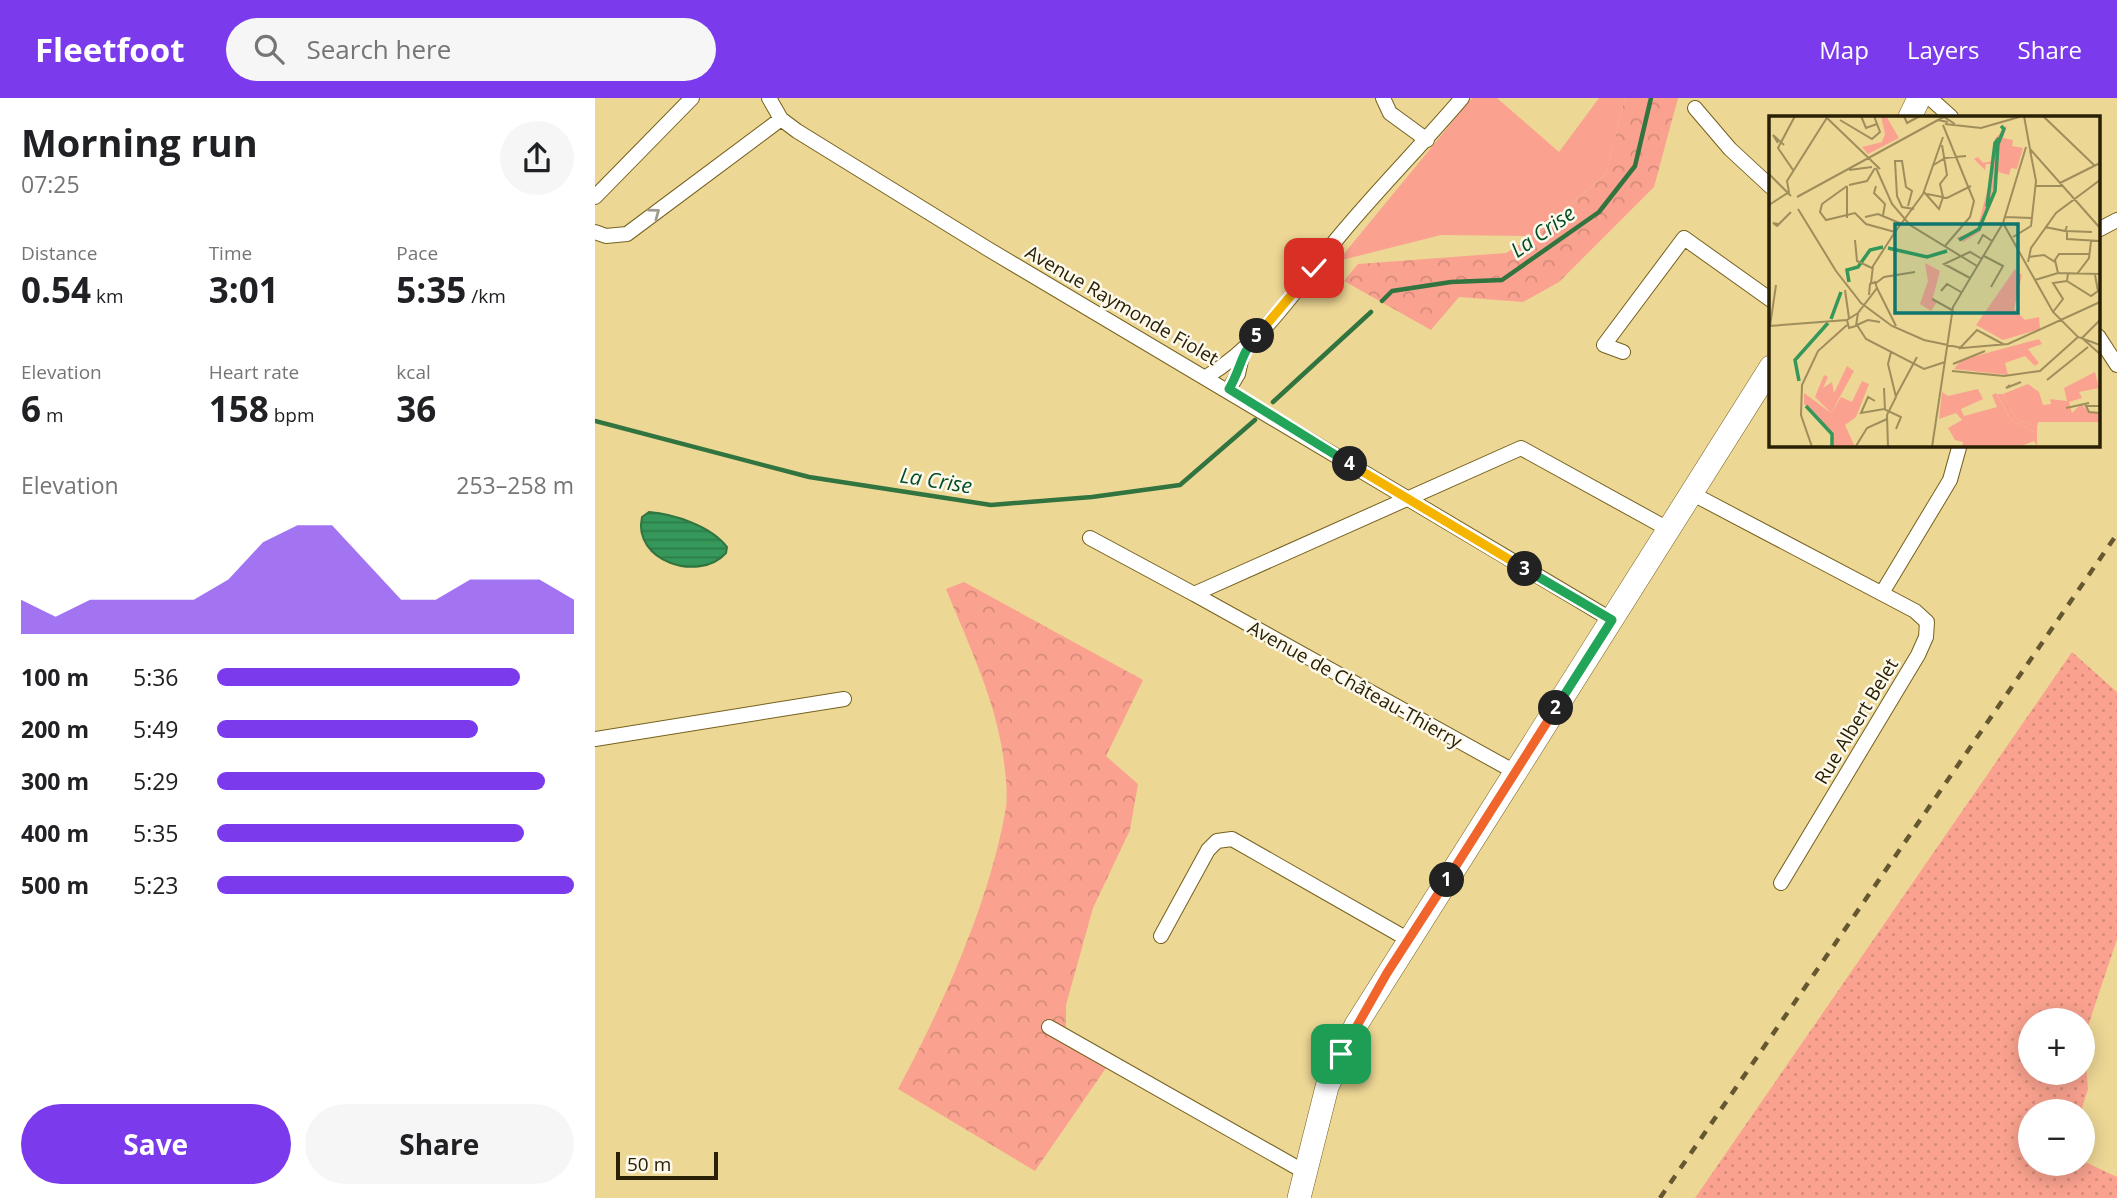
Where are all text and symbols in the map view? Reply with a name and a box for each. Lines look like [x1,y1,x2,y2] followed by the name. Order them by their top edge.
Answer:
[226,18,716,81] search box
[35,27,184,72] text: Fleetfoot
[250,30,288,68] icon: search
[306,31,451,67] text: Search here
[1819,33,1869,66] text: Map
[1907,33,1980,66] text: Layers
[2018,33,2082,66] text: Share
[21,116,258,168] text: Morning run
[1769,116,2099,446] inset map
[500,121,574,195] button: share
[21,168,80,200] text: 07:25
[1505,199,1580,264] water label: La Crise
[648,209,660,222] one-way arrow
[1284,238,1344,298] pin
[1021,239,1224,371] street label: Avenue Raymonde Fiolet
[21,240,97,266] text: Distance
[209,240,252,266] text: Time
[396,240,438,266] text: Pace
[1295,249,1333,287] icon: check
[21,266,91,313] text: 0.54
[209,266,279,313] text: 3:01
[396,266,466,313] text: 5:35
[91,283,124,309] text: km
[466,283,506,309] text: /km
[1239,318,1275,354] pin: 5
[1251,322,1262,348] text: 5
[21,359,102,385] text: Elevation
[209,359,299,385] text: Heart rate
[396,359,431,385] text: kcal
[21,385,41,432] text: 6
[209,385,269,432] text: 158
[396,385,436,432] text: 36
[41,402,64,428] text: m
[269,402,314,428] text: bpm
[1333,446,1367,482] pin: 4
[1344,450,1355,476] text: 4
[898,460,974,500] water label: La Crise
[21,469,119,501] text: Elevation
[456,469,574,501] text: 253–258 m
[1507,552,1543,587] pin: 3
[1519,555,1530,581] text: 3
[1243,614,1467,754] street label: Avenue de Château-Thierry
[1808,653,1904,789] street label: Rue Albert Belet
[21,661,89,693] text: 100 m
[133,661,179,693] text: 5:36
[1539,690,1573,726] pin: 2
[1550,694,1561,720] text: 2
[21,713,89,745] text: 200 m
[133,713,179,745] text: 5:49
[21,765,89,797] text: 300 m
[133,765,179,797] text: 5:29
[21,817,89,849] text: 400 m
[133,817,179,849] text: 5:35
[1429,862,1465,898] pin: 1
[1441,866,1452,892] text: 1
[21,869,89,901] text: 500 m
[133,869,179,901] text: 5:23
[2018,1008,2095,1176] map controls
[2018,1008,2095,1085] button: +
[1311,1024,1371,1084] pin
[1322,1035,1360,1073] icon: arrive
[2018,1099,2095,1176] button: −
[21,1104,291,1184] button: Save
[305,1104,574,1184] button: Share
[616,1149,717,1181] scale bar
[627,1151,671,1177] text: 50 m

